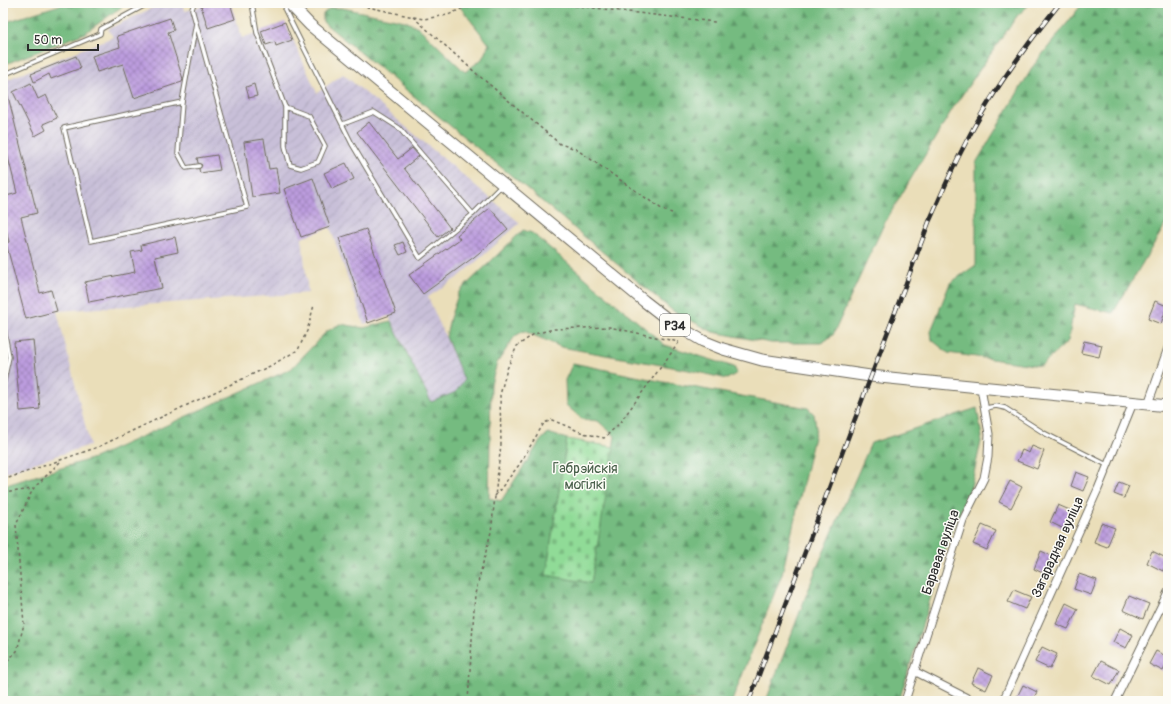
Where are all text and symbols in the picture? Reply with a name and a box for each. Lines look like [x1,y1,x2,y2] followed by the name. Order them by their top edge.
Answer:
[28,26,98,52] scale bar
[34,33,62,48] text: 50 m
[660,314,690,336] road number: Р34
[552,460,618,493] park label: Габрэйскія могілкі
[1028,494,1087,600] street label: Загарадная вуліца
[918,507,963,597] street label: Баравая вуліца

